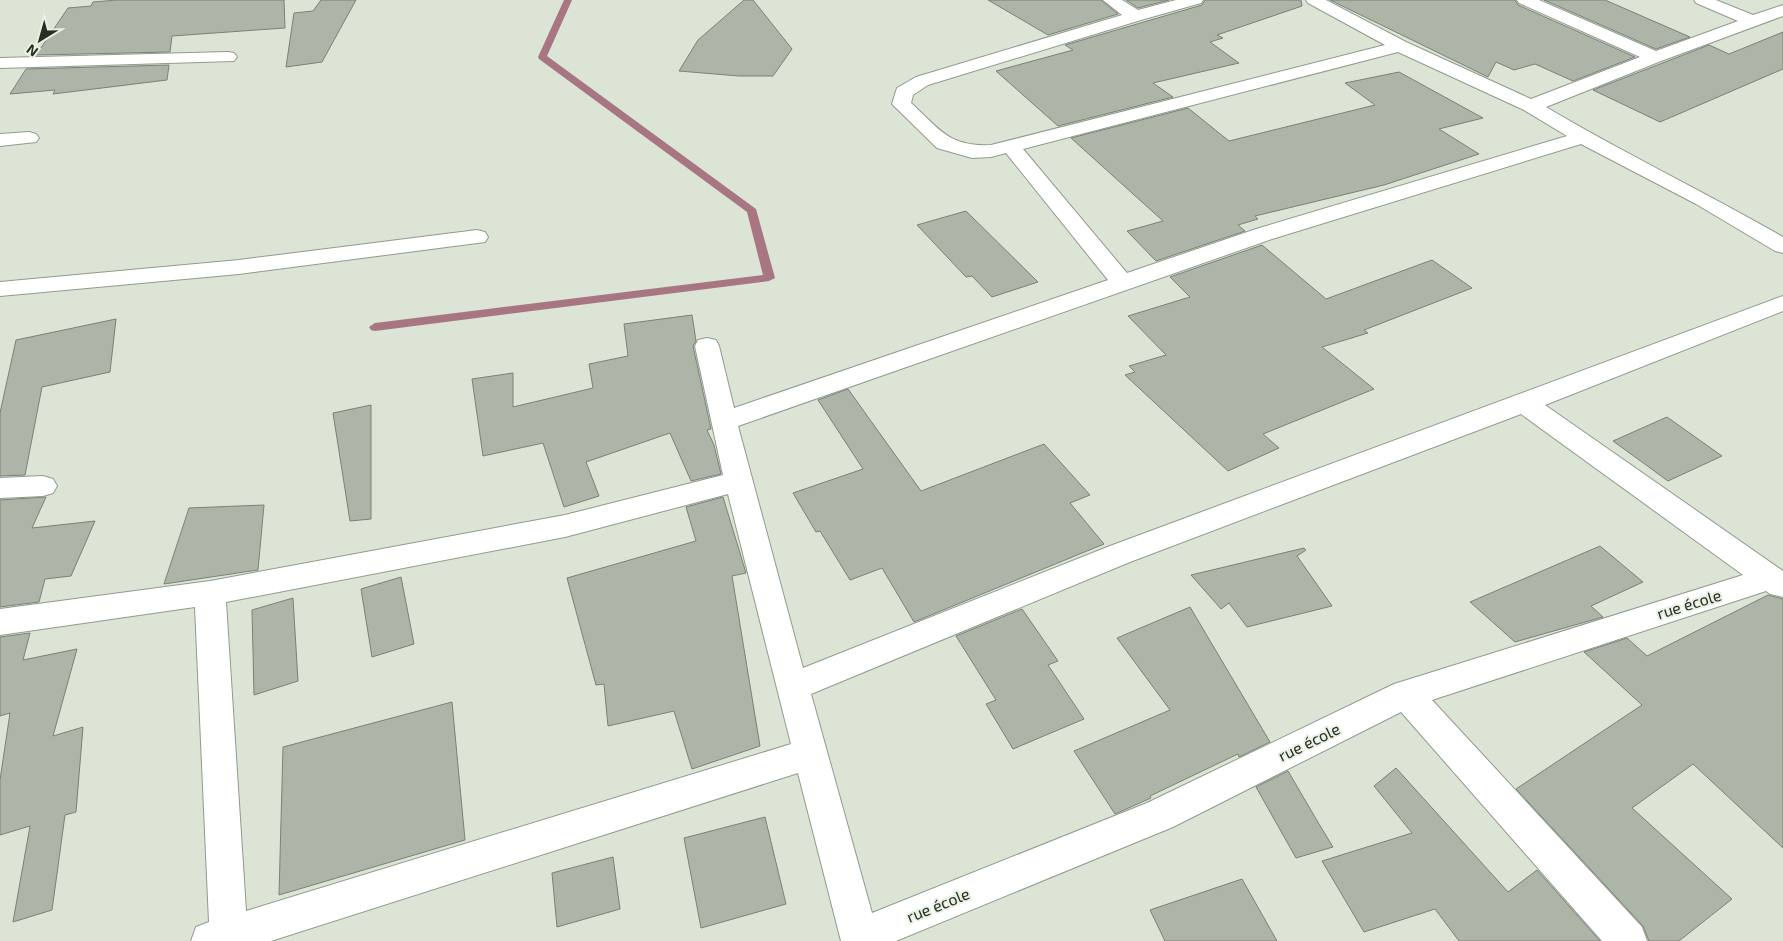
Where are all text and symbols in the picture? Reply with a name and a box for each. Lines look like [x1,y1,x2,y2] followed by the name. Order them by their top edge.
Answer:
[15,15,65,65] north arrow
[23,41,41,61] text: N
[1654,585,1723,622] street label: rue école
[1275,718,1343,765] street label: rue école
[903,883,972,926] street label: rue école

